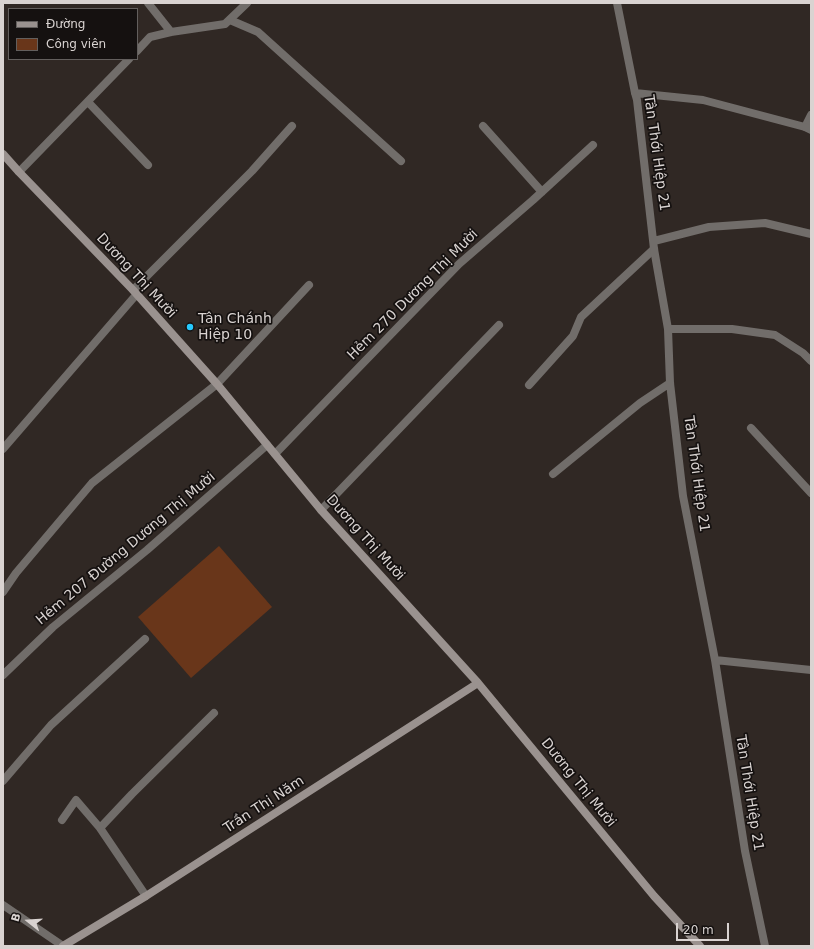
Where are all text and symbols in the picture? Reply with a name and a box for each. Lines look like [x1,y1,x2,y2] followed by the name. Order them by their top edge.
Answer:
[8,8,138,60] legend
[46,17,85,31] text: Đường
[46,37,106,51] text: Công viên
[640,94,672,212] street label: Tân Thới Hiệp 21
[344,226,482,364] street label: Hẻm 270 Dương Thị Mười
[92,230,180,322] street label: Dương Thị Mười
[198,311,272,344] place label: Tân Chánh Hiệp 10
[185,322,195,332] marker: Tân Chánh Hiệp 10
[680,415,712,533] street label: Tân Thới Hiệp 21
[33,469,219,629] street label: Hẻm 207 Đường Dương Thị Mười
[322,492,408,584] street label: Dương Thị Mười
[732,734,766,852] street label: Tân Thới Hiệp 21
[537,735,619,831] street label: Dương Thị Mười
[221,773,307,837] street label: Trần Thị Năm
[8,901,48,941] north arrow
[9,911,23,923] text: B
[678,915,731,941] scale bar
[683,923,714,937] text: 20 m

